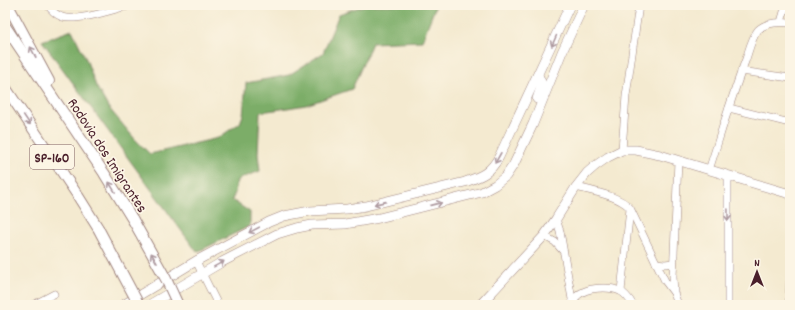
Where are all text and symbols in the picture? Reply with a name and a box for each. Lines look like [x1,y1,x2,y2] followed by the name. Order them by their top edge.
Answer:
[549,34,557,46] one-way arrow
[29,46,37,58] one-way arrow
[61,94,152,218] street label: Rodovia dos Imigrantes
[23,114,31,125] one-way arrow
[30,145,74,169] road number: SP-160
[494,152,502,164] one-way arrow
[108,182,116,193] one-way arrow
[374,199,387,207] one-way arrow
[429,199,442,207] one-way arrow
[724,208,732,221] one-way arrow
[248,227,260,234] one-way arrow
[150,252,158,264] one-way arrow
[737,252,777,292] north arrow
[754,256,760,272] text: N
[213,260,225,267] one-way arrow

